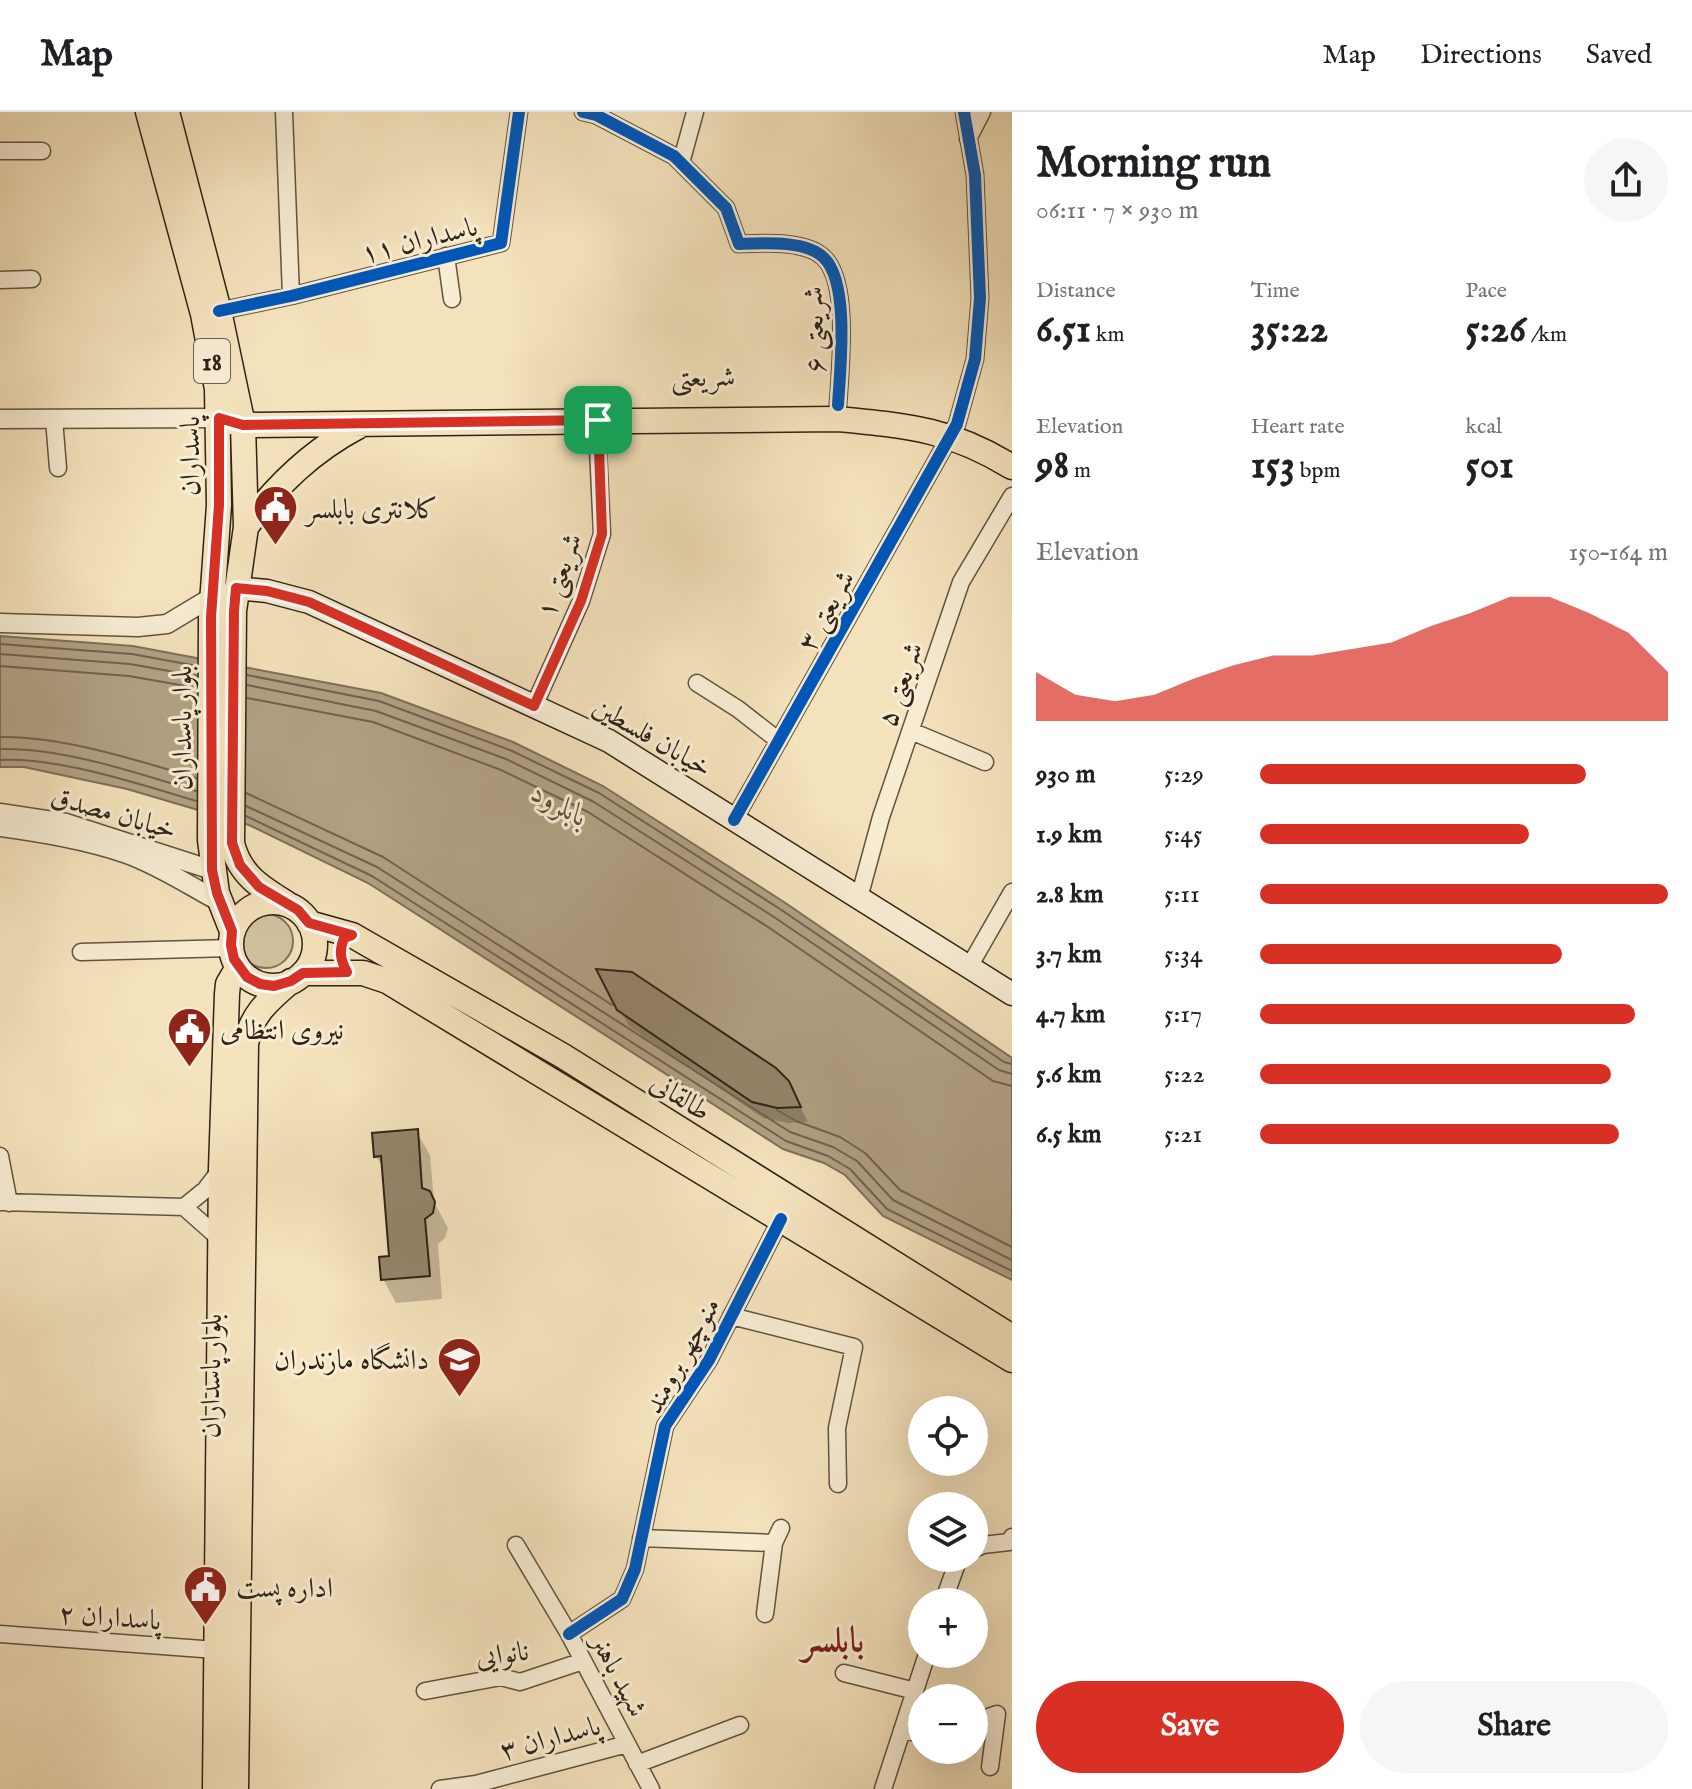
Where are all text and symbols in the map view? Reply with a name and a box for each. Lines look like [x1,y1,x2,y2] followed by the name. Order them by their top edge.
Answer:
[40,31,113,79] text: Map
[1322,38,1376,73] text: Map
[1420,38,1542,73] text: Directions
[1586,38,1652,73] text: Saved
[1036,136,1271,192] text: Morning run
[1584,138,1668,222] button: share
[1036,194,1199,227] text: 06:11 · 7 × 930 m
[358,210,483,274] street label: پاسداران ۱۱
[1036,277,1116,305] text: Distance
[1251,277,1300,305] text: Time
[1465,277,1507,305] text: Pace
[796,286,836,374] street label: شریعتی ۶
[1036,305,1091,356] text: 6.51
[1251,305,1328,356] text: 35:22
[1465,305,1526,356] text: 5:26
[1091,321,1124,349] text: km
[1526,321,1567,349] text: /km
[194,339,230,383] road number: 18
[671,360,736,398] street label: شریعتی
[564,386,632,454] pin
[576,398,620,442] icon: arrive
[1036,413,1123,441] text: Elevation
[1251,413,1345,441] text: Heart rate
[1465,413,1502,441] text: kcal
[174,414,210,496] street label: پاسداران
[1036,441,1069,492] text: 98
[1251,441,1295,492] text: 153
[1465,441,1514,492] text: 501
[1069,457,1091,485] text: m
[1295,457,1340,485] text: bpm
[251,484,299,547] public building icon: کلانتری بابلسر
[303,493,438,528] place label: کلانتری بابلسر
[530,529,592,623] street label: شریعتی ۱
[1036,536,1139,569] text: Elevation
[1568,536,1668,569] text: 150–164 m
[791,565,864,658] street label: شریعتی ۳
[871,638,933,732] street label: شریعتی ۵
[166,666,202,790] street label: بلوار پاسداران
[586,690,718,786] street label: خیابان فلسطین
[1036,758,1096,791] text: 930 m
[1164,758,1204,791] text: 5:29
[524,775,595,837] water label: بابلرود
[46,780,180,849] street label: خیابان مصدق
[1036,818,1102,851] text: 1.9 km
[1164,818,1202,851] text: 5:45
[1036,878,1104,911] text: 2.8 km
[1164,878,1200,911] text: 5:11
[1036,938,1102,971] text: 3.7 km
[1164,938,1203,971] text: 5:34
[1036,998,1105,1031] text: 4.7 km
[1164,998,1202,1031] text: 5:17
[165,1005,213,1068] public building icon: نیروی انتظامی
[220,1014,344,1049] place label: نیروی انتظامی
[1036,1058,1102,1091] text: 5.6 km
[1164,1058,1205,1091] text: 5:22
[643,1066,716,1130] street label: طالقانی
[1036,1118,1102,1151] text: 6.5 km
[1164,1118,1202,1151] text: 5:21
[637,1292,729,1421] street label: منوچهر برومند
[194,1313,232,1439] street label: بلوار پاسداران
[436,1335,484,1398] school or university icon: دانشگاه مازندران
[274,1342,429,1379] place label: دانشگاه مازندران
[908,1396,988,1764] map controls
[908,1396,988,1476] button: locate
[908,1492,988,1572] button: layers
[181,1563,229,1626] public building icon: اداره پست
[236,1572,333,1607] place label: اداره پست
[908,1588,988,1668] button: +
[57,1597,164,1641] street label: پاسداران ۲
[798,1618,864,1664] district label: بابلسر
[580,1626,654,1723] street label: شهید باهنر
[474,1635,531,1676] street label: نانوایی
[1036,1681,1344,1773] button: Save
[1360,1681,1668,1773] button: Share
[908,1684,988,1764] button: −
[497,1709,607,1771] street label: پاسداران ۳

